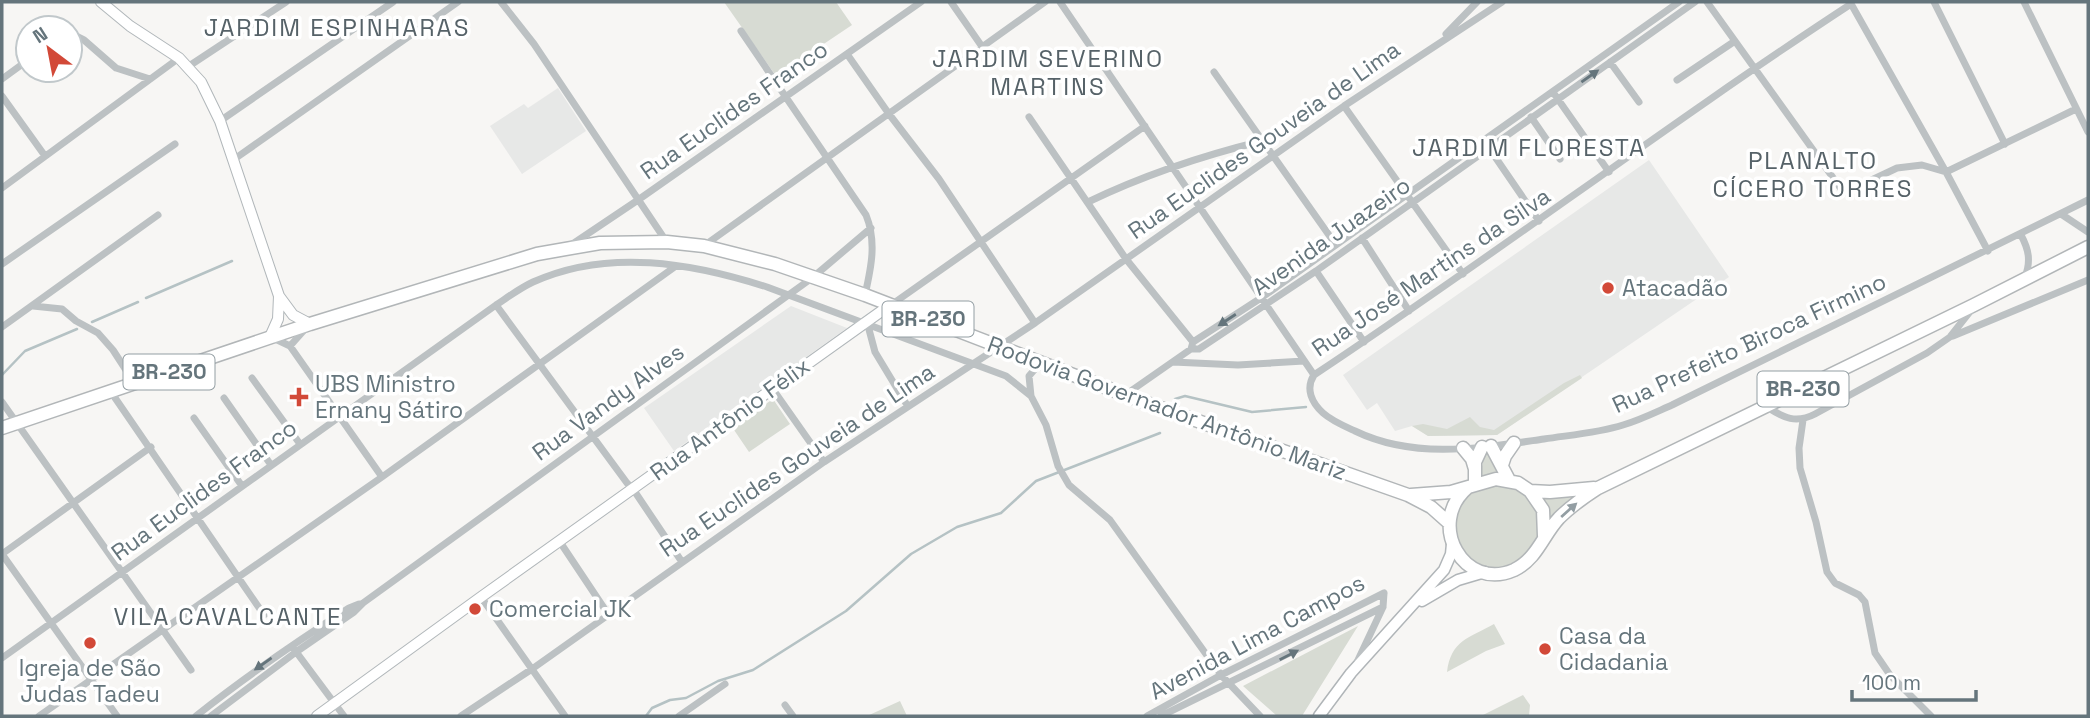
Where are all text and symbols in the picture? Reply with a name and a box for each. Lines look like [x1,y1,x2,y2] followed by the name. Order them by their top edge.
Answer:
[204,12,470,43] district label: JARDIM ESPINHARAS
[14,14,84,84] north arrow
[28,21,52,49] text: N
[634,34,834,186] street label: Rua Euclides Franco
[1122,34,1406,246] street label: Rua Euclides Gouveia de Lima
[932,43,1164,102] district label: JARDIM SEVERINO MARTINS
[1581,69,1599,83] one-way arrow
[1412,132,1646,163] district label: JARDIM FLORESTA
[1713,145,1913,204] district label: PLANALTO CÍCERO TORRES
[1246,170,1416,302] street label: Avenida Juazeiro
[1306,181,1556,363] street label: Rua José Martins da Silva
[1607,266,1891,420] street label: Rua Prefeito Biroca Firmino
[1622,273,1728,303] place label: Atacadão
[1600,280,1616,296] marker: Atacadão
[883,302,974,336] road number: BR-230
[1217,314,1236,327] one-way arrow
[983,329,1351,487] street label: Rodovia Governador Antônio Mariz
[526,337,690,467] street label: Rua Vandy Alves
[644,351,816,487] street label: Rua Antônio Félix
[124,354,214,390] road number: BR-230
[654,357,940,563] street label: Rua Euclides Gouveia de Lima
[315,369,463,425] place label: UBS Ministro Ernany Sátiro
[1758,372,1848,406] road number: BR-230
[289,387,309,407] marker: UBS Ministro Ernany Sátiro
[105,413,303,567] street label: Rua Euclides Franco
[1560,502,1577,518] one-way arrow
[1144,568,1370,706] street label: Avenida Lima Campos
[489,594,632,624] place label: Comercial JK
[113,601,343,632] district label: VILA CAVALCANTE
[467,601,483,617] marker: Comercial JK
[1559,621,1668,677] place label: Casa da Cidadania
[82,635,98,651] marker: Igreja de São Judas Tadeu
[1537,641,1553,657] marker: Casa da Cidadania
[1279,649,1299,660] one-way arrow
[19,653,161,709] place label: Igreja de São Judas Tadeu
[254,657,272,671] one-way arrow
[1852,658,1976,702] scale bar
[1862,669,1921,696] text: 100 m

